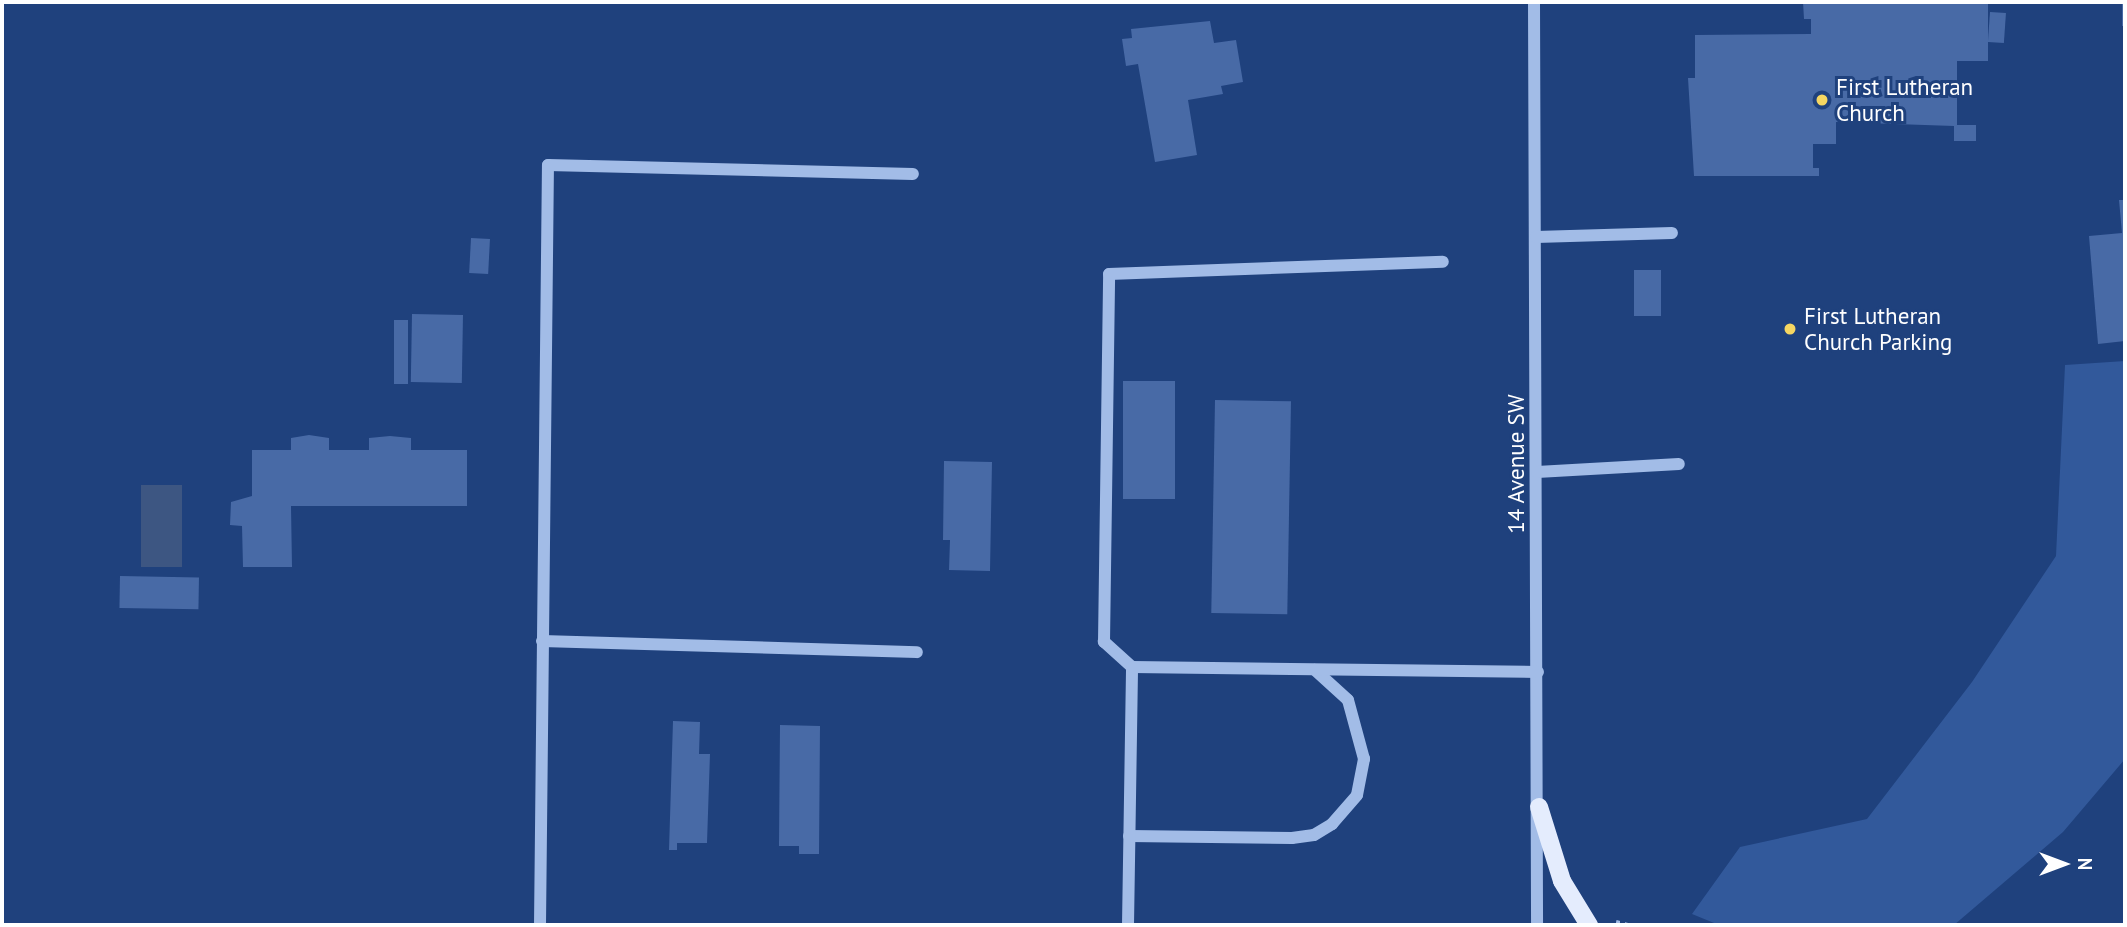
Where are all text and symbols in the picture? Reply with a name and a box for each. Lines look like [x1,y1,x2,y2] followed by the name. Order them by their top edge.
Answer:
[1836,73,1973,127] place label: First Lutheran Church
[1814,92,1830,108] marker: First Lutheran Church
[1804,302,1952,356] place label: First Lutheran Church Parking
[1782,321,1798,337] marker: First Lutheran Church Parking
[1502,394,1530,534] street label: 14 Avenue SW
[2029,829,2099,899] north arrow
[2073,858,2097,870] text: N

